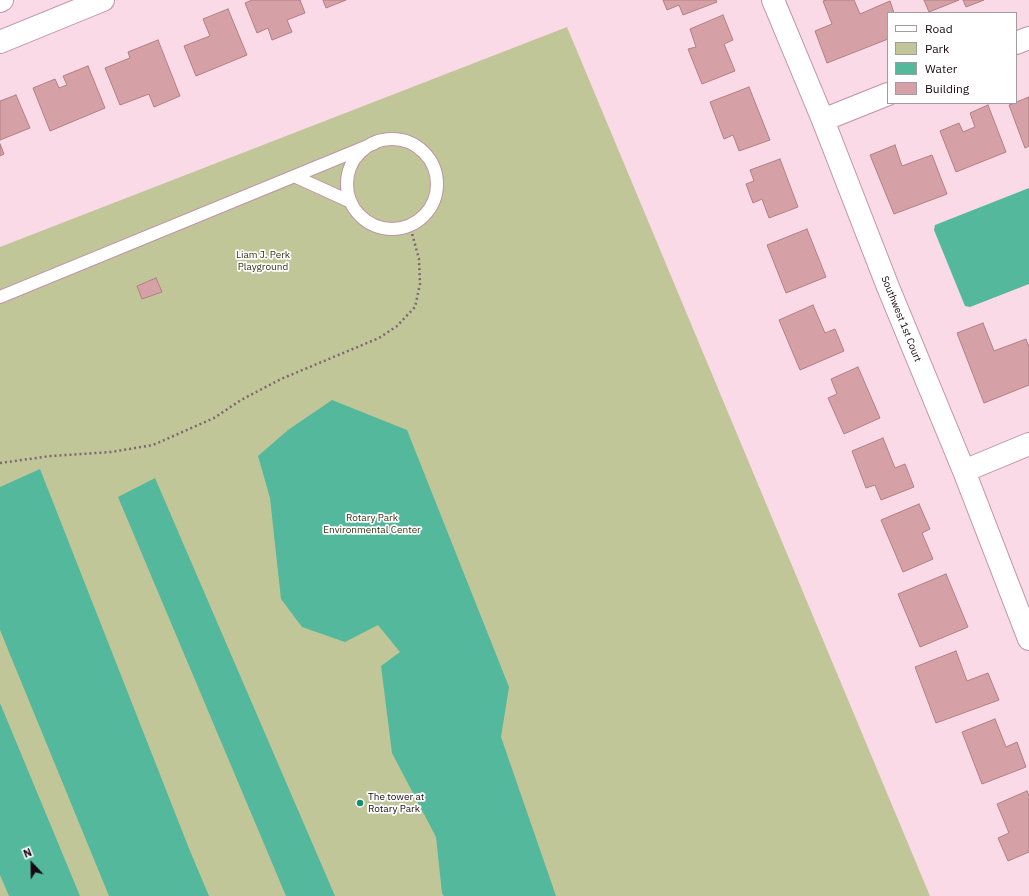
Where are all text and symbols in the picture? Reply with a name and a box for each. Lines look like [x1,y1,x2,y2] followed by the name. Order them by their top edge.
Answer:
[887,12,1017,104] legend
[925,21,953,36] text: Road
[925,41,949,56] text: Park
[925,61,957,76] text: Water
[925,81,969,96] text: Building
[236,249,290,272] park label: Liam J. Perk Playground
[878,274,924,364] street label: Southwest 1st Court
[323,512,421,536] park label: Rotary Park Environmental Center
[368,791,424,814] place label: The tower at Rotary Park
[355,798,365,808] marker: The tower at Rotary Park
[12,844,52,884] north arrow
[21,845,34,861] text: N

